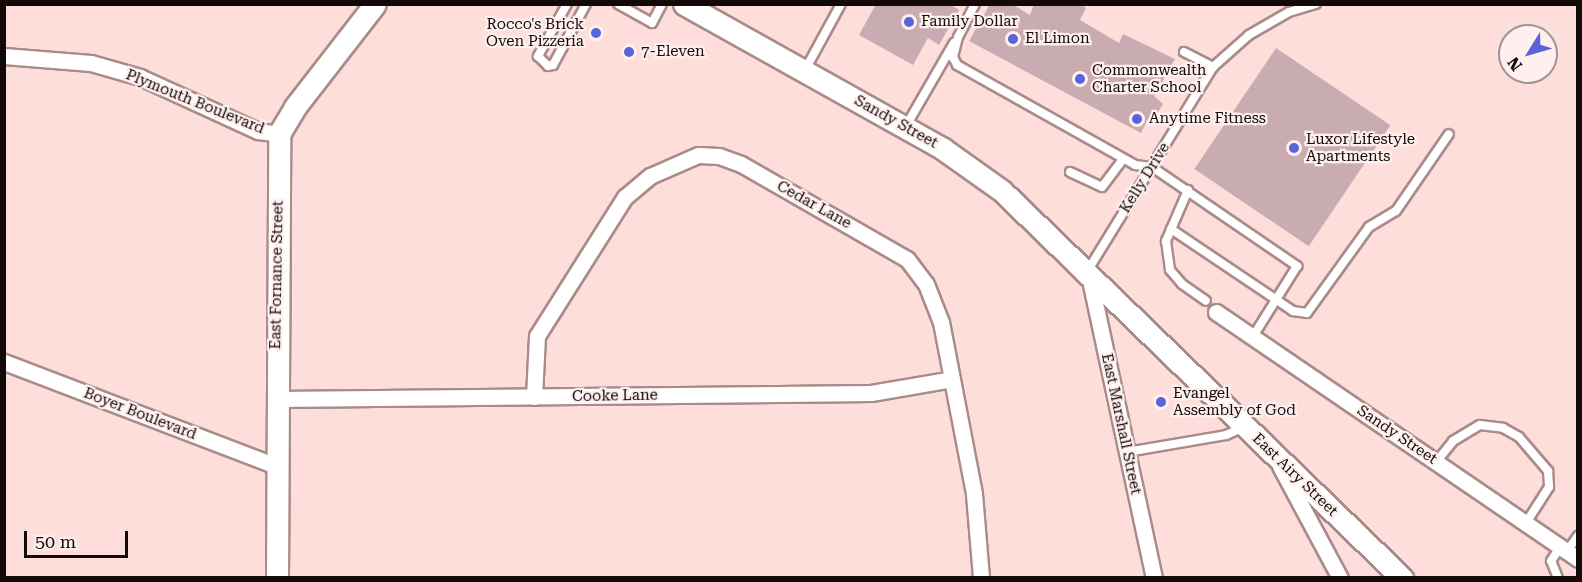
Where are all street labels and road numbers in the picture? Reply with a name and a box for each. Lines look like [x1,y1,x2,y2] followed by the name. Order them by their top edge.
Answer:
[123,66,267,138] street label: Plymouth Boulevard
[851,92,941,152] street label: Sandy Street
[1116,139,1174,217] street label: Kelly Drive
[774,177,854,233] street label: Cedar Lane
[267,200,287,350] street label: East Fornance Street
[1097,352,1145,496] street label: East Marshall Street
[81,384,199,444] street label: Boyer Boulevard
[572,386,658,406] street label: Cooke Lane
[1354,402,1440,468] street label: Sandy Street
[1249,430,1341,520] street label: East Airy Street

